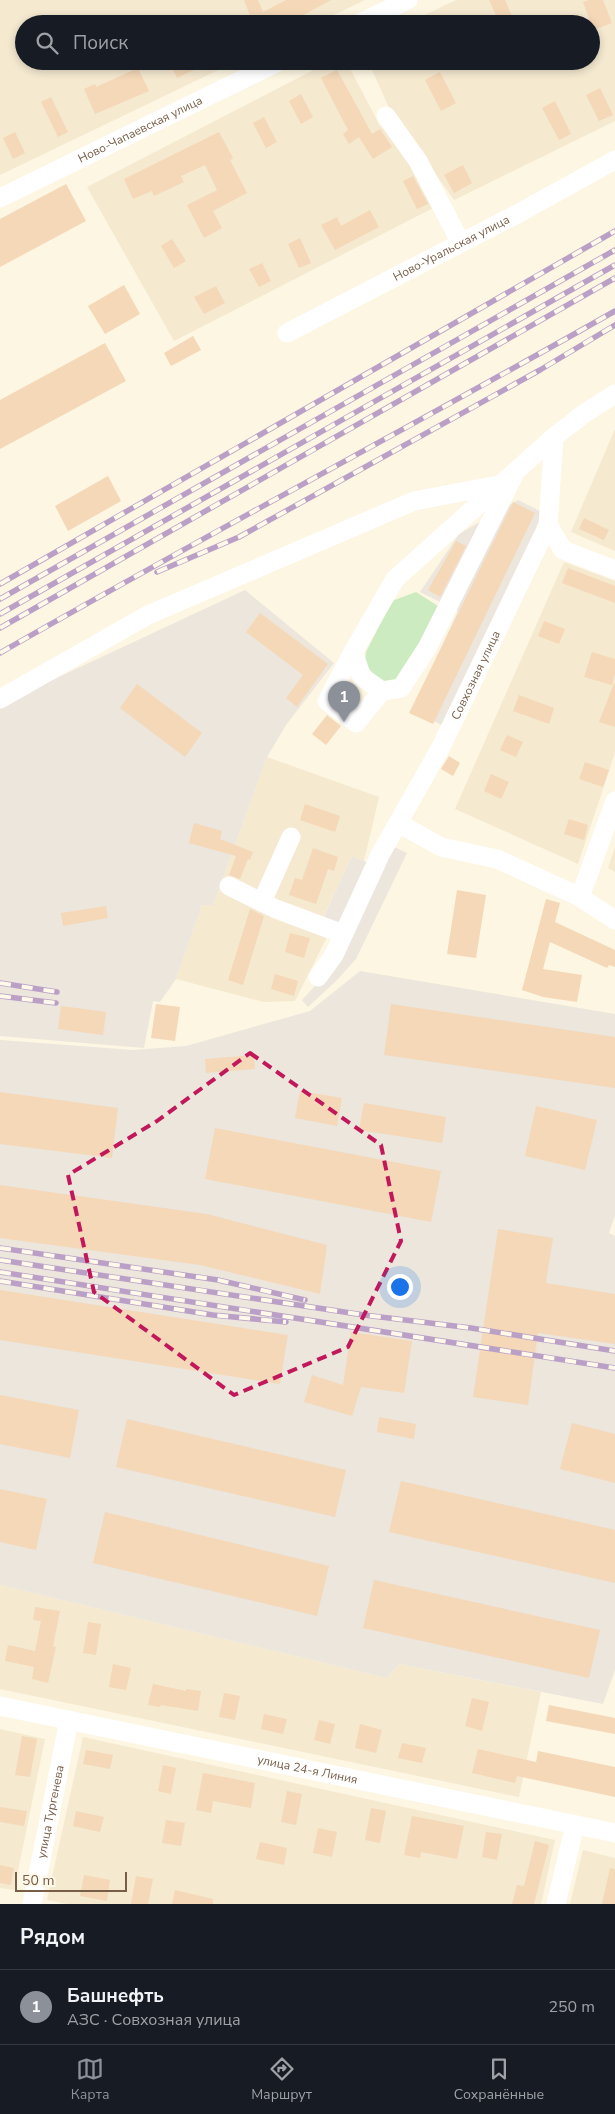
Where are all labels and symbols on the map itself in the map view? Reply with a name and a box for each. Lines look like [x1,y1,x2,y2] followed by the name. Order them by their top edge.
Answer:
[75,92,205,167] street label: Ново-Чапаевская улица
[390,211,512,285] street label: Ново-Уральская улица
[447,628,504,722] street label: Совхозная улица
[328,681,360,722] pin: 1
[387,1274,413,1300] your location
[256,1751,359,1788] street label: улица 24-я Линия
[33,1764,68,1860] street label: улица Тургенева
[15,1869,128,1892] scale bar

